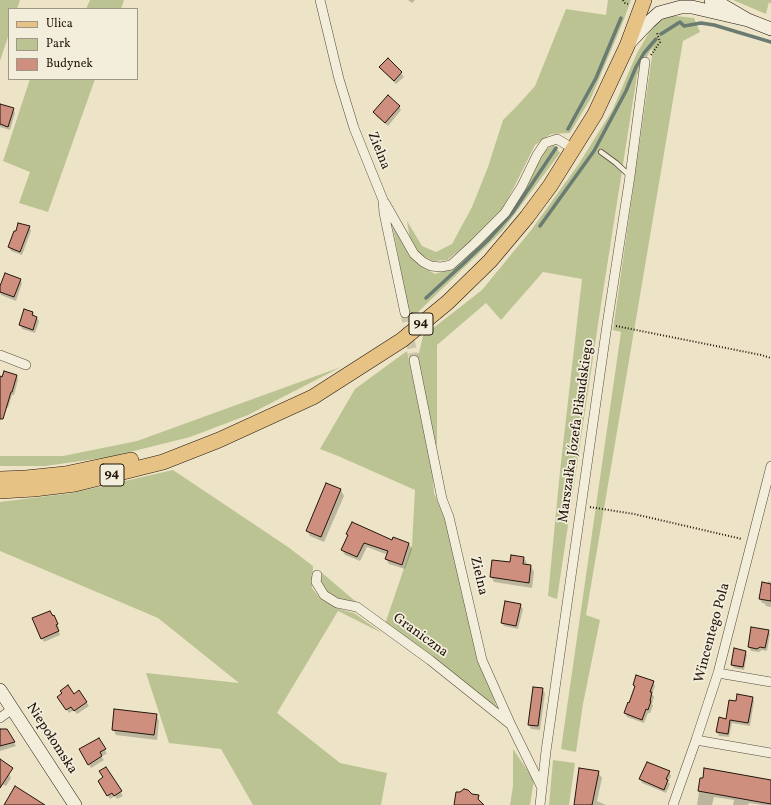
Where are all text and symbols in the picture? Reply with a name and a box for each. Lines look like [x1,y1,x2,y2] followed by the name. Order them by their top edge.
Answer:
[8,8,138,80] legend
[46,16,73,32] text: Ulica
[46,36,71,52] text: Park
[46,56,93,72] text: Budynek
[363,130,393,172] street label: Zielna
[409,313,433,335] road number: 94
[556,338,598,524] street label: Marszałka Józefa Piłsudskiego
[100,464,124,486] road number: 94
[465,555,491,597] street label: Zielna
[692,581,734,685] street label: Wincentego Pola
[389,610,451,662] street label: Graniczna
[22,700,80,778] street label: Niepołomska

